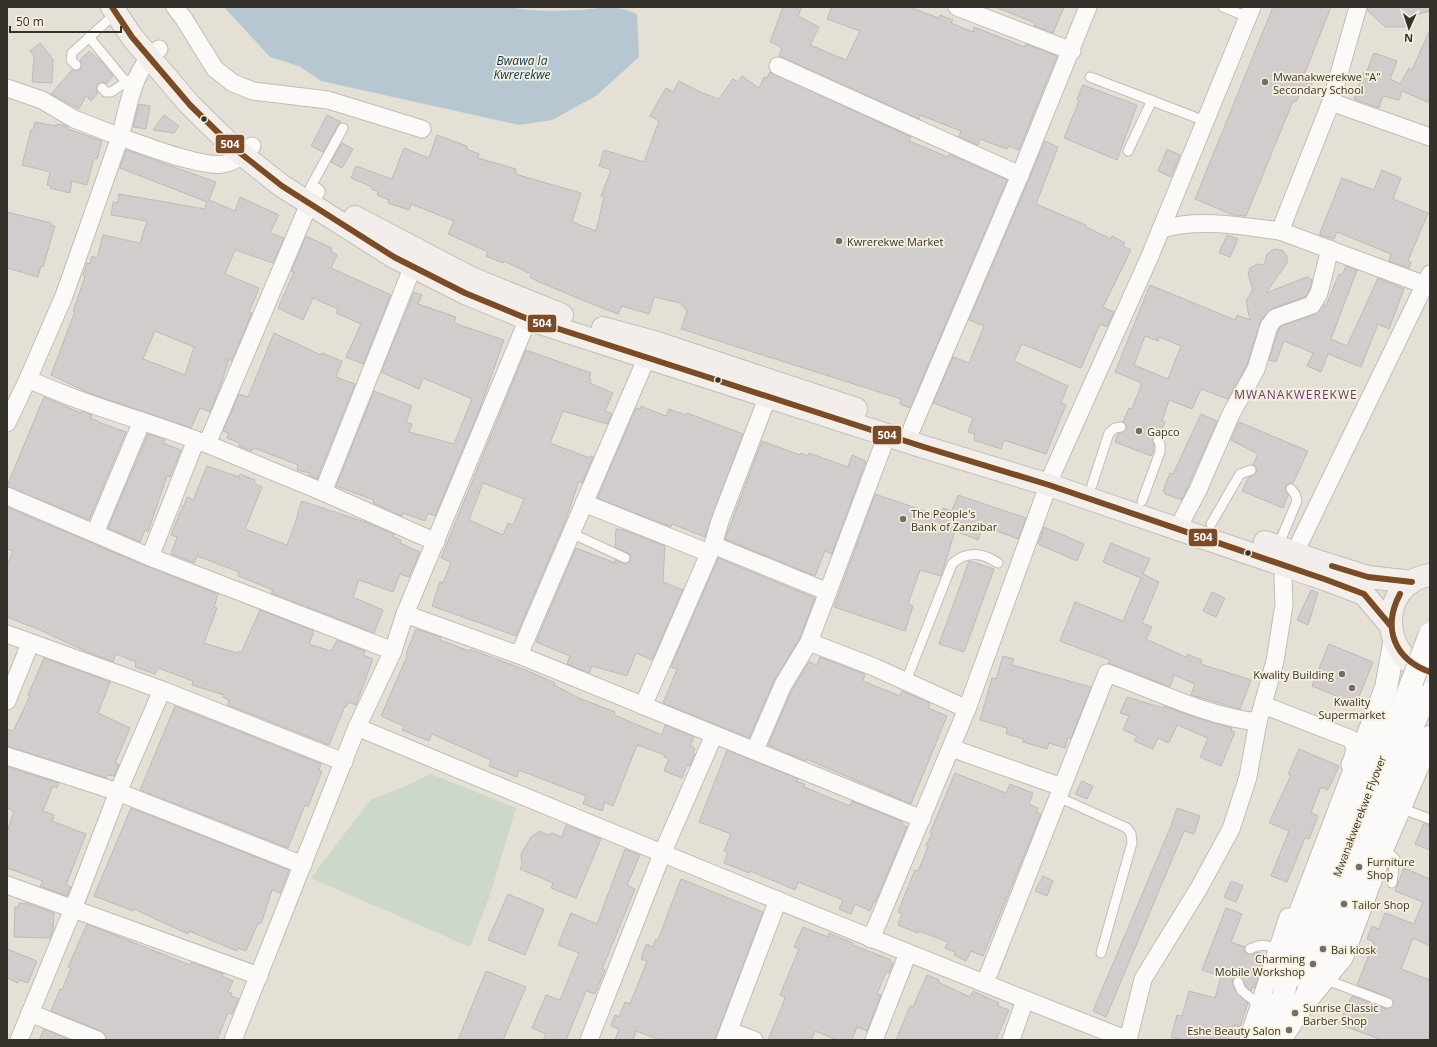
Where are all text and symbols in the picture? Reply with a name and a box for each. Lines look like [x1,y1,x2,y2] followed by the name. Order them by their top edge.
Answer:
[10,8,121,34] scale bar
[1389,8,1429,48] north arrow
[16,13,44,30] text: 50 m
[1404,31,1413,46] text: N
[493,52,551,83] water label: Bwawa la Kwrerekwe
[1273,69,1381,97] place label: Mwanakwerekwe "A" Secondary School
[1260,77,1270,87] marker: Mwanakwerekwe "A" Secondary School
[199,114,209,124] unlabelled marker
[215,134,245,154] line badge: 504
[221,136,240,151] text: 504
[847,234,943,249] place label: Kwrerekwe Market
[834,236,844,246] marker: Kwrerekwe Market
[527,314,557,333] line badge: 504
[533,315,552,330] text: 504
[713,375,723,385] unlabelled marker
[1234,386,1358,403] district label: MWANAKWEREKWE
[1147,424,1180,439] place label: Gapco
[872,425,902,445] line badge: 504
[1134,426,1144,436] marker: Gapco
[878,427,897,442] text: 504
[911,506,998,534] place label: The People's Bank of Zanzibar
[898,514,908,524] marker: The People's Bank of Zanzibar
[1188,528,1218,547] line badge: 504
[1194,529,1213,544] text: 504
[1243,548,1253,558] unlabelled marker
[1253,667,1334,682] place label: Kwality Building
[1337,669,1347,679] marker: Kwality Building
[1347,683,1357,693] marker: Kwality Supermarket
[1319,694,1385,722] place label: Kwality Supermarket
[1329,753,1389,879] street label: Mwanakwerekwe Flyover
[1367,854,1415,882] place label: Furniture Shop
[1354,862,1364,872] marker: Furniture Shop
[1352,897,1410,912] place label: Tailor Shop
[1339,899,1349,909] marker: Tailor Shop
[1331,942,1376,957] place label: Bai kiosk
[1318,944,1328,954] marker: Bai kiosk
[1215,951,1305,979] place label: Charming Mobile Workshop
[1308,959,1318,969] marker: Charming Mobile Workshop
[1303,1000,1378,1028] place label: Sunrise Classic Barber Shop
[1290,1008,1300,1018] marker: Sunrise Classic Barber Shop
[1187,1023,1281,1038] place label: Eshe Beauty Salon
[1284,1025,1294,1035] marker: Eshe Beauty Salon

